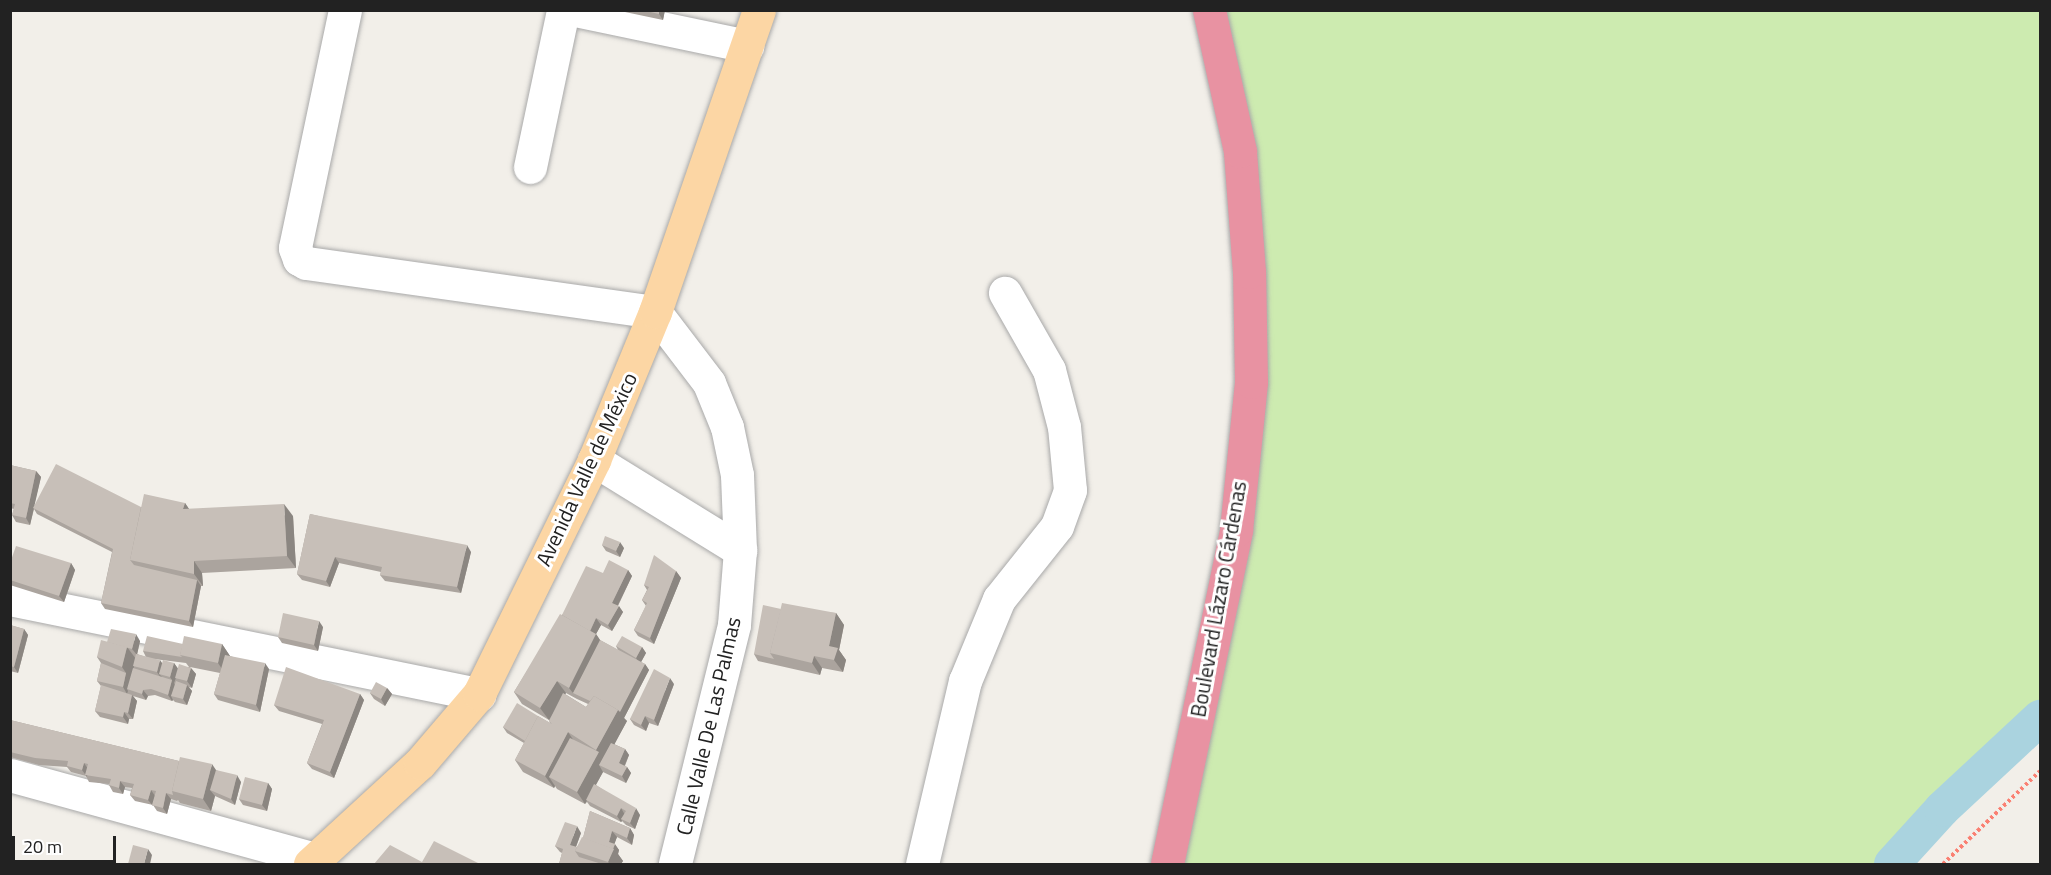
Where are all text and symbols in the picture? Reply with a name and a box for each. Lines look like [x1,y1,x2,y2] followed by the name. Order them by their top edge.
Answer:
[530,368,642,570] street label: Avenida Valle de México
[1185,479,1251,719] street label: Boulevard Lázaro Cárdenas
[671,614,745,838] street label: Calle Valle De Las Palmas
[15,824,118,862] scale bar
[23,833,62,860] text: 20 m

